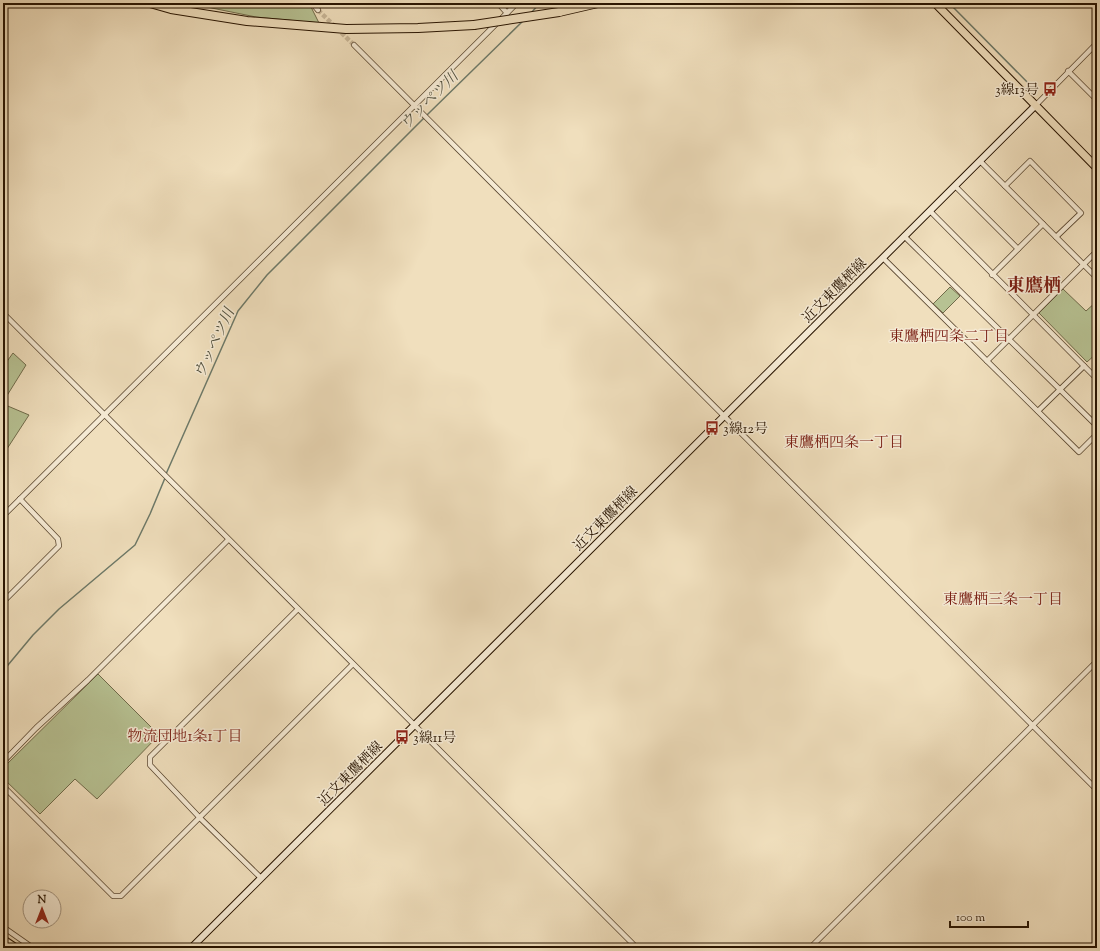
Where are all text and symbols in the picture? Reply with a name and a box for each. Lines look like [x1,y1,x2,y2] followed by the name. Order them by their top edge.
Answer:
[396,66,465,135] water label: ウッペツ川
[995,81,1039,101] place label: 3線13号
[1042,81,1058,97] bus stop icon: 3線13号
[799,255,872,328] street label: 近文東鷹栖線
[1007,274,1061,300] district label: 東鷹栖
[190,304,242,382] water label: ウッペツ川
[889,327,1009,348] district label: 東鷹栖四条二丁目
[704,420,720,436] bus stop icon: 3線12号
[723,420,768,440] place label: 3線12号
[784,433,904,454] district label: 東鷹栖四条一丁目
[570,483,643,556] street label: 近文東鷹栖線
[943,590,1063,611] district label: 東鷹栖三条一丁目
[127,727,243,748] district label: 物流団地1条1丁目
[394,729,410,745] bus stop icon: 3線11号
[413,729,456,749] place label: 3線11号
[315,738,388,811] street label: 近文東鷹栖線
[22,889,62,929] north arrow
[37,892,47,908] text: N
[950,903,1028,929] scale bar
[956,909,985,927] text: 100 m

